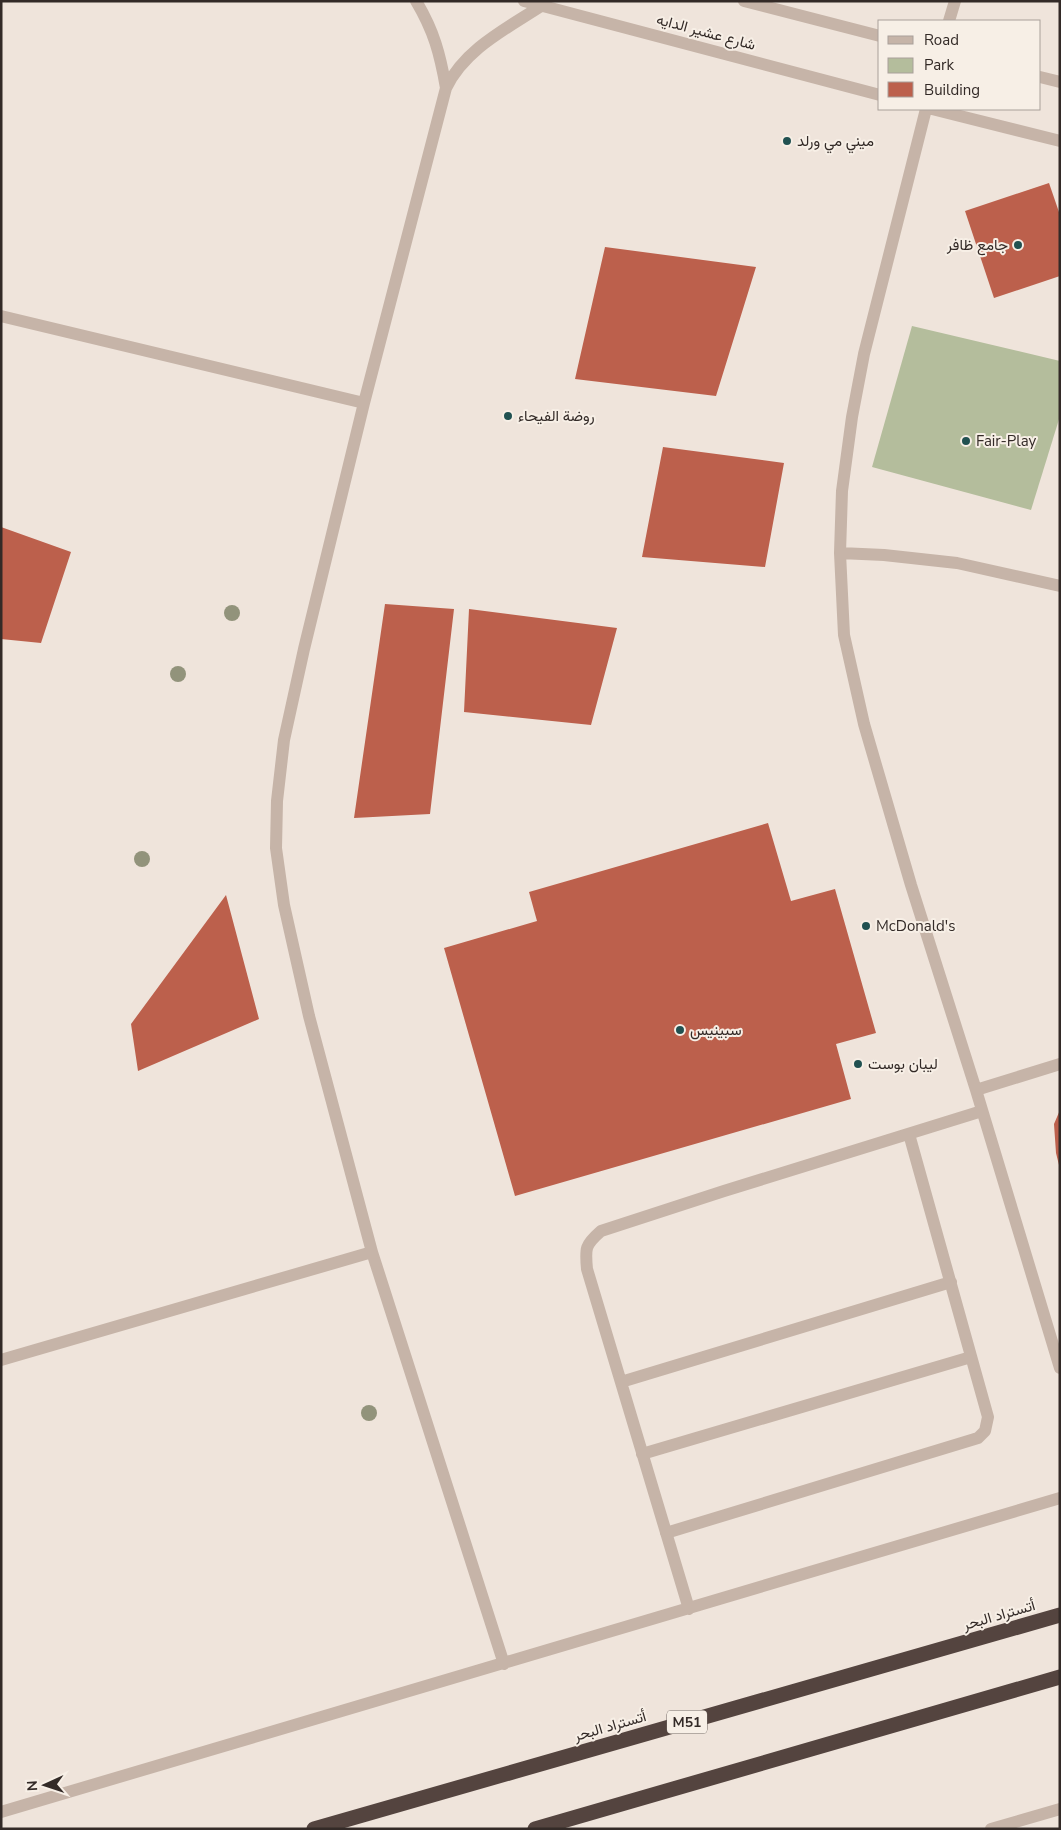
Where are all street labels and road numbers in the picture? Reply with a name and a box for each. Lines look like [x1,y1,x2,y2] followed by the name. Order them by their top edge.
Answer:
[654,9,758,56] street label: شارع عشير الدايه
[960,1595,1038,1635] street label: أتستراد البحر
[571,1706,649,1746] street label: أتستراد البحر
[667,1710,707,1734] road number: M51

